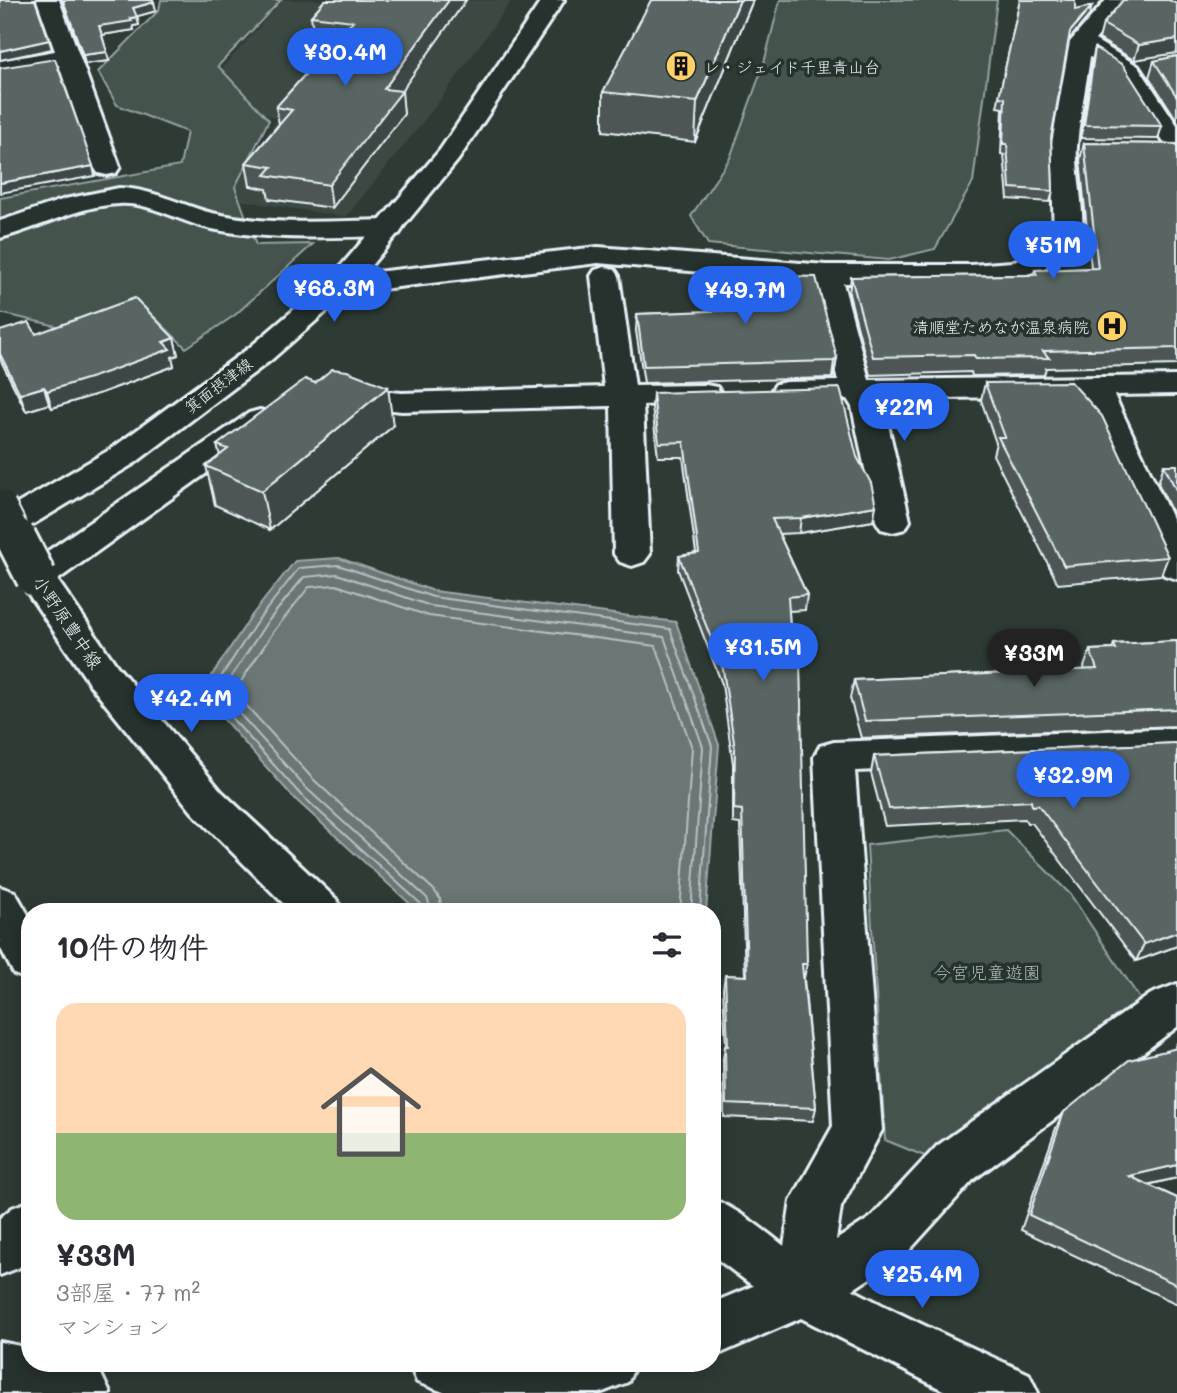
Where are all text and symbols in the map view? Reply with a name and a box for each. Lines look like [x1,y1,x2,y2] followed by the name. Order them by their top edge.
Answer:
[288,28,402,88] pin: ¥30.4M
[303,36,387,66] text: ¥30.4M
[664,49,698,83] building icon: レ・ジェイド千里青山台
[704,56,880,77] place label: レ・ジェイド千里青山台
[1012,222,1094,281] pin: ¥51M
[1024,229,1082,259] text: ¥51M
[277,264,391,324] pin: ¥68.3M
[688,266,802,326] pin: ¥49.7M
[293,272,375,302] text: ¥68.3M
[704,274,786,304] text: ¥49.7M
[1095,309,1129,343] hospital icon: 清順堂ためなが温泉病院
[913,316,1089,337] place label: 清順堂ためなが温泉病院
[180,353,256,417] street label: 箕面摂津線
[863,384,945,443] pin: ¥22M
[874,391,934,421] text: ¥22M
[28,571,108,673] street label: 小野原豊中線
[706,624,820,683] pin: ¥31.5M
[993,630,1075,689] pin: ¥33M
[724,631,802,661] text: ¥31.5M
[1003,637,1065,667] text: ¥33M
[134,674,248,734] pin: ¥42.4M
[150,682,232,712] text: ¥42.4M
[1016,752,1130,811] pin: ¥32.9M
[1032,759,1114,789] text: ¥32.9M
[56,926,209,966] text: 10件の物件
[648,926,686,964] icon: filters
[933,960,1041,984] park label: 今宮児童遊園
[308,1049,434,1175] icon: home
[56,1234,136,1274] text: ¥33M
[865,1250,979,1310] pin: ¥25.4M
[881,1258,963,1288] text: ¥25.4M
[56,1277,200,1307] text: 3部屋 · 77 m²
[56,1311,170,1341] text: マンション

